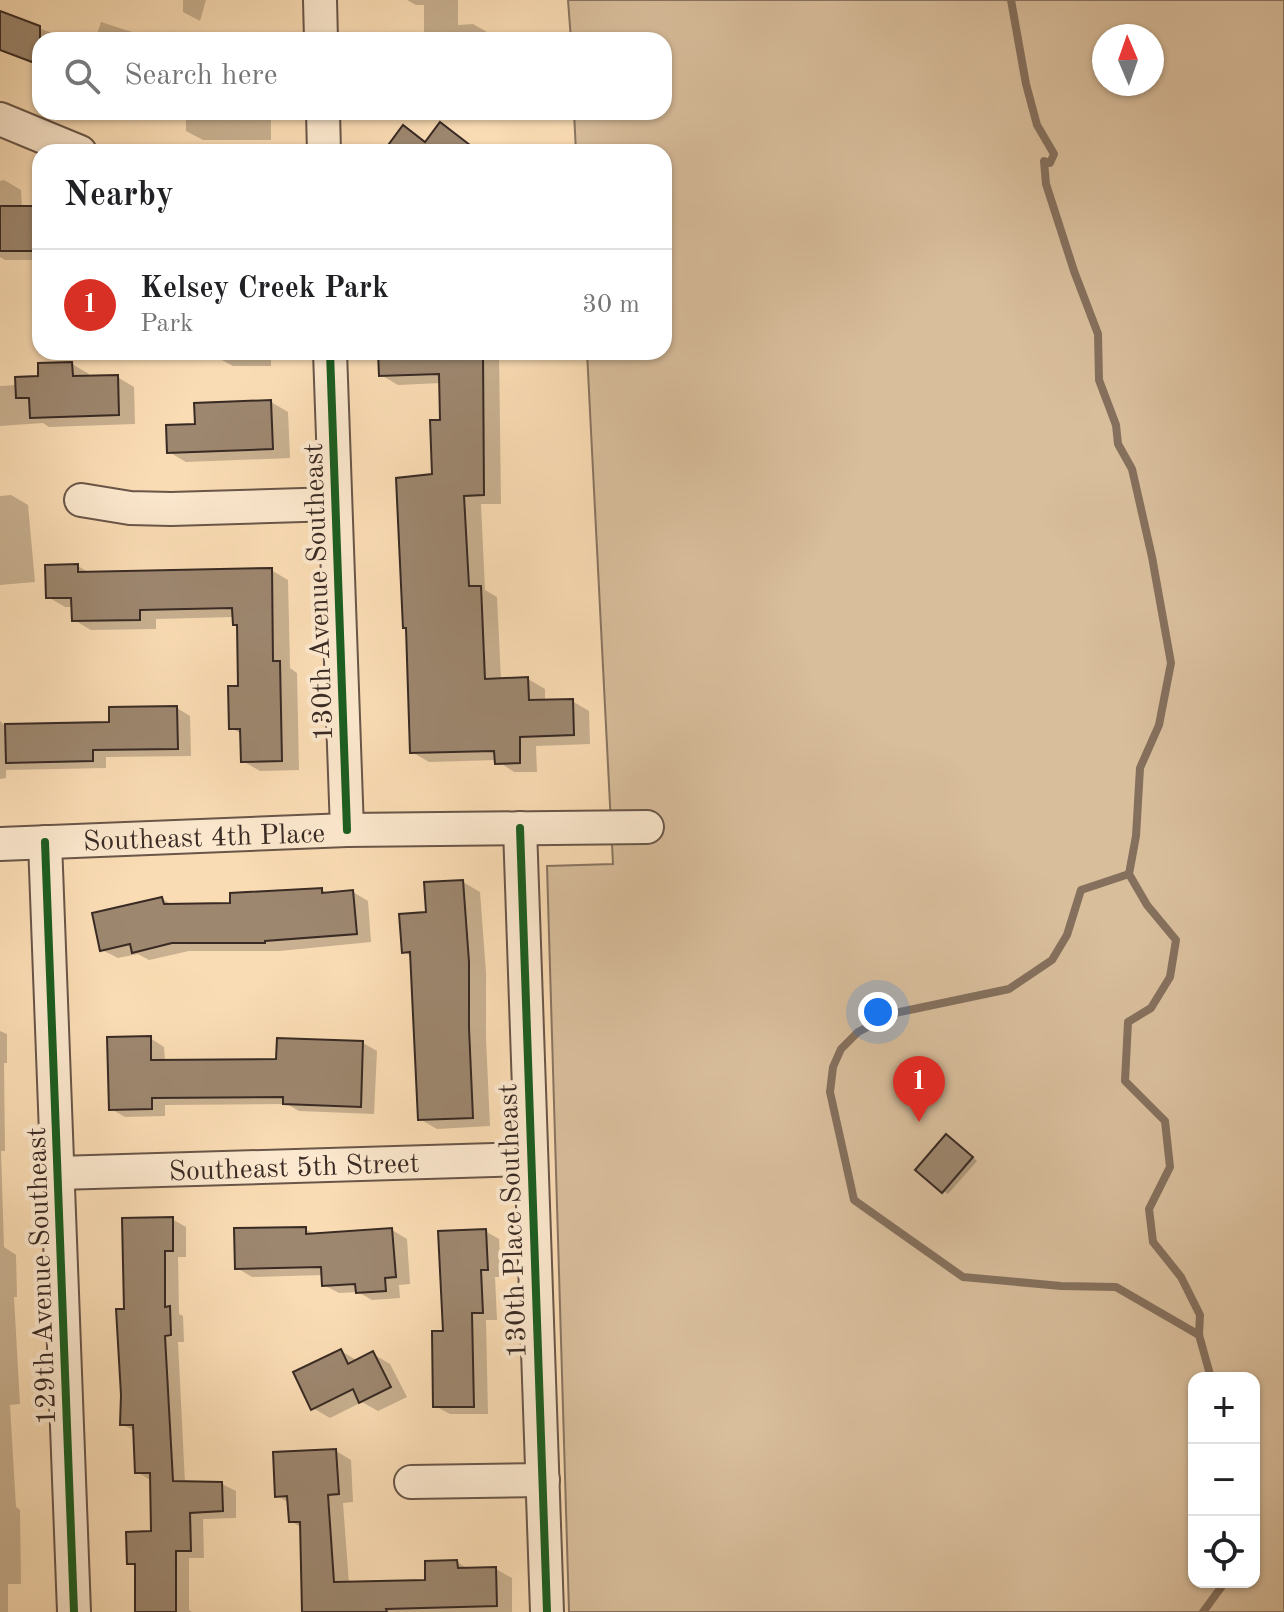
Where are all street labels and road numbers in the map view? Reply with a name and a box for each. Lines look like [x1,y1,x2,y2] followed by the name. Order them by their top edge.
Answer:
[301,442,339,741] street label: 130th Avenue Southeast
[83,821,326,857] street label: Southeast 4th Place
[495,1083,533,1359] street label: 130th Place Southeast
[24,1126,62,1425] street label: 129th Avenue Southeast
[168,1151,420,1187] street label: Southeast 5th Street

